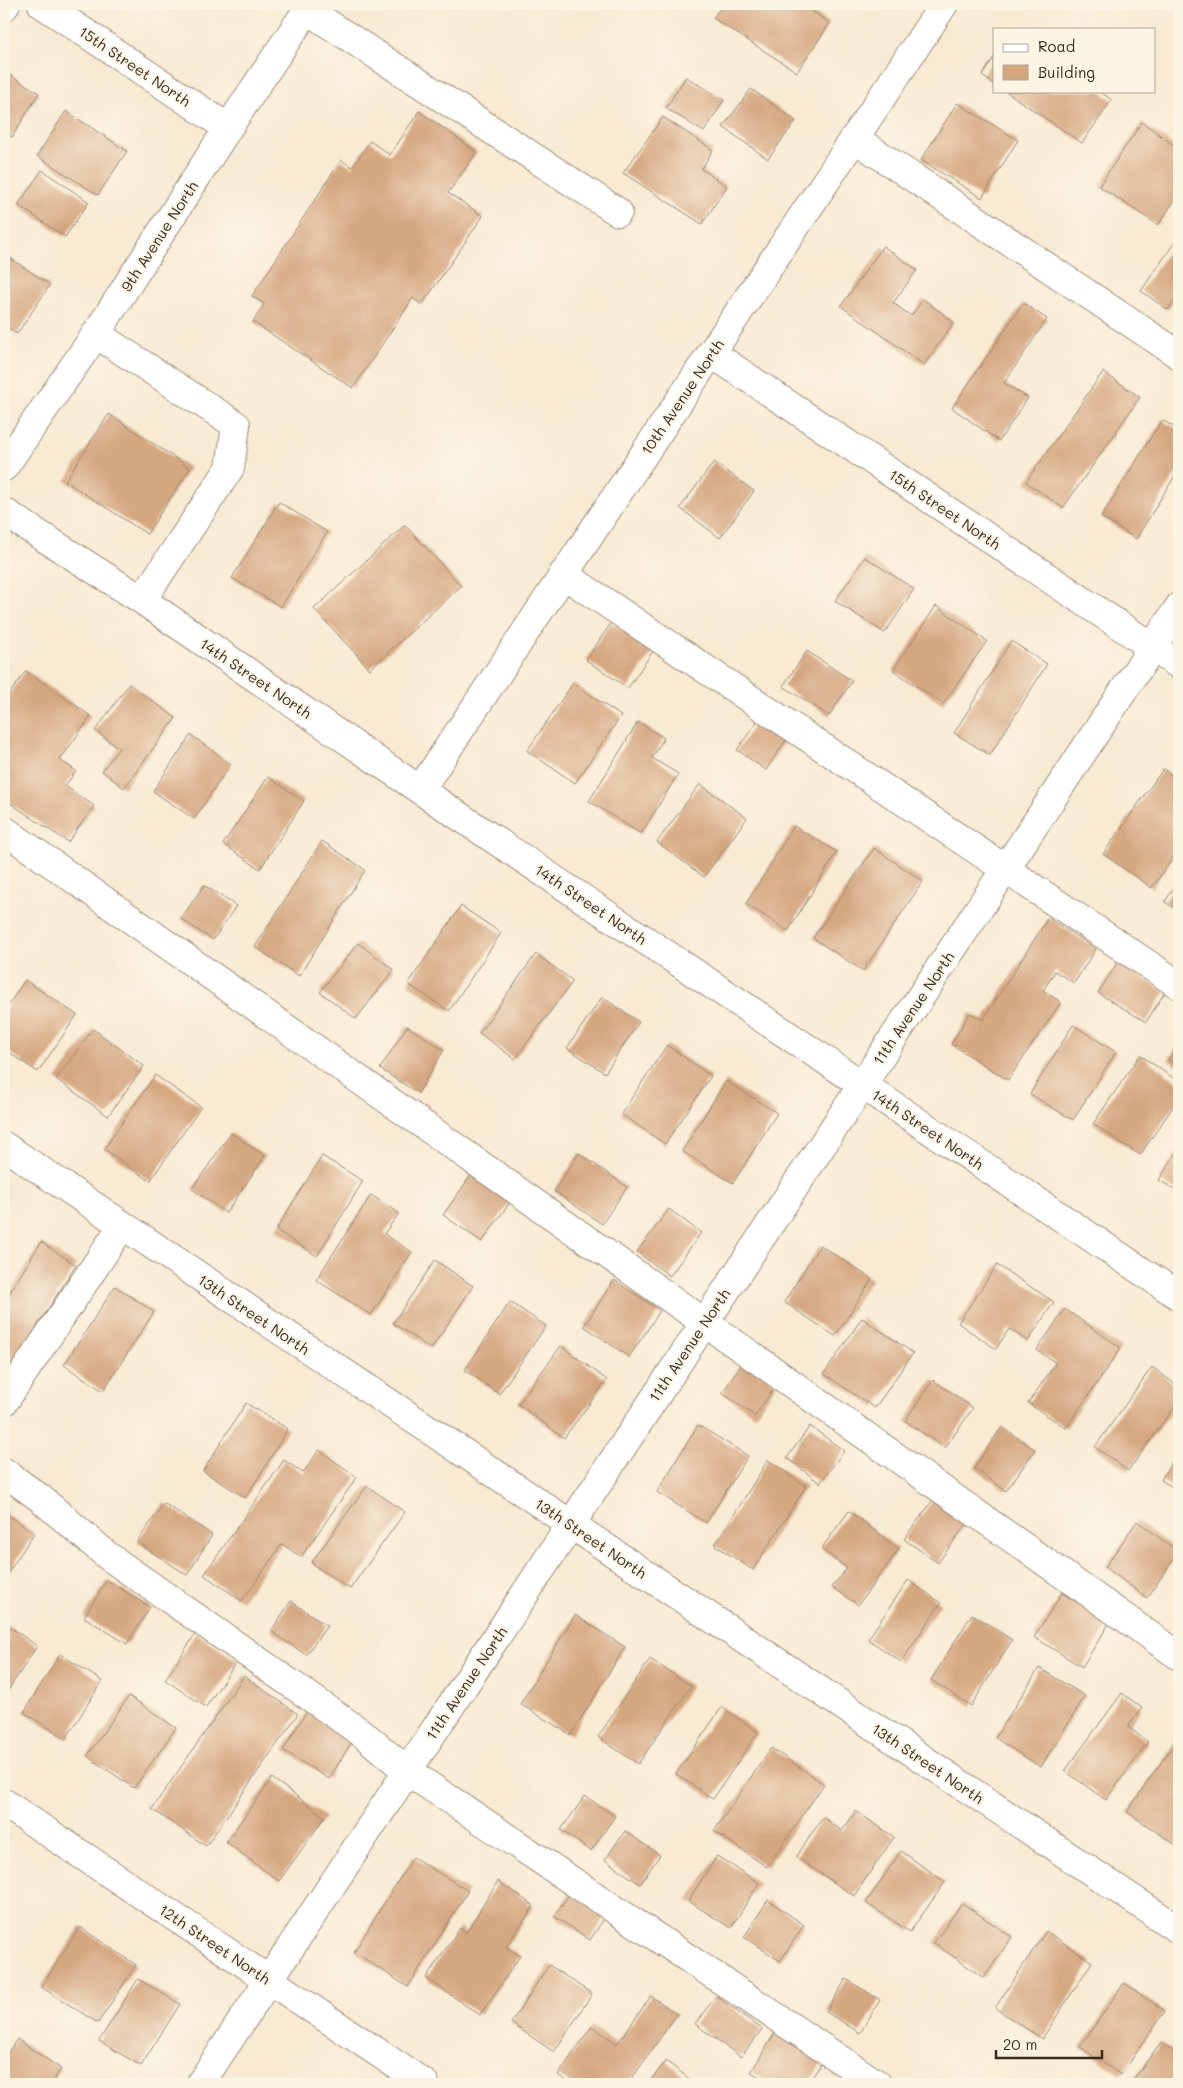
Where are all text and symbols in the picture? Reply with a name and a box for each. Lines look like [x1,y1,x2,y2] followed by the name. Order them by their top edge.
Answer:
[75,21,195,111] street label: 15th Street North
[993,28,1156,92] legend
[1038,36,1075,56] text: Road
[1038,62,1095,82] text: Building
[116,177,202,295] street label: 9th Avenue North
[636,335,728,459] street label: 10th Avenue North
[885,464,1005,554] street label: 15th Street North
[196,633,316,723] street label: 14th Street North
[531,859,651,949] street label: 14th Street North
[868,947,958,1069] street label: 11th Avenue North
[868,1084,988,1174] street label: 14th Street North
[194,1269,314,1359] street label: 13th Street North
[644,1284,734,1406] street label: 11th Avenue North
[531,1493,651,1583] street label: 13th Street North
[421,1622,511,1744] street label: 11th Avenue North
[868,1718,988,1808] street label: 13th Street North
[156,1899,274,1989] street label: 12th Street North
[996,2028,1102,2060] scale bar
[1003,2034,1037,2054] text: 20 m

